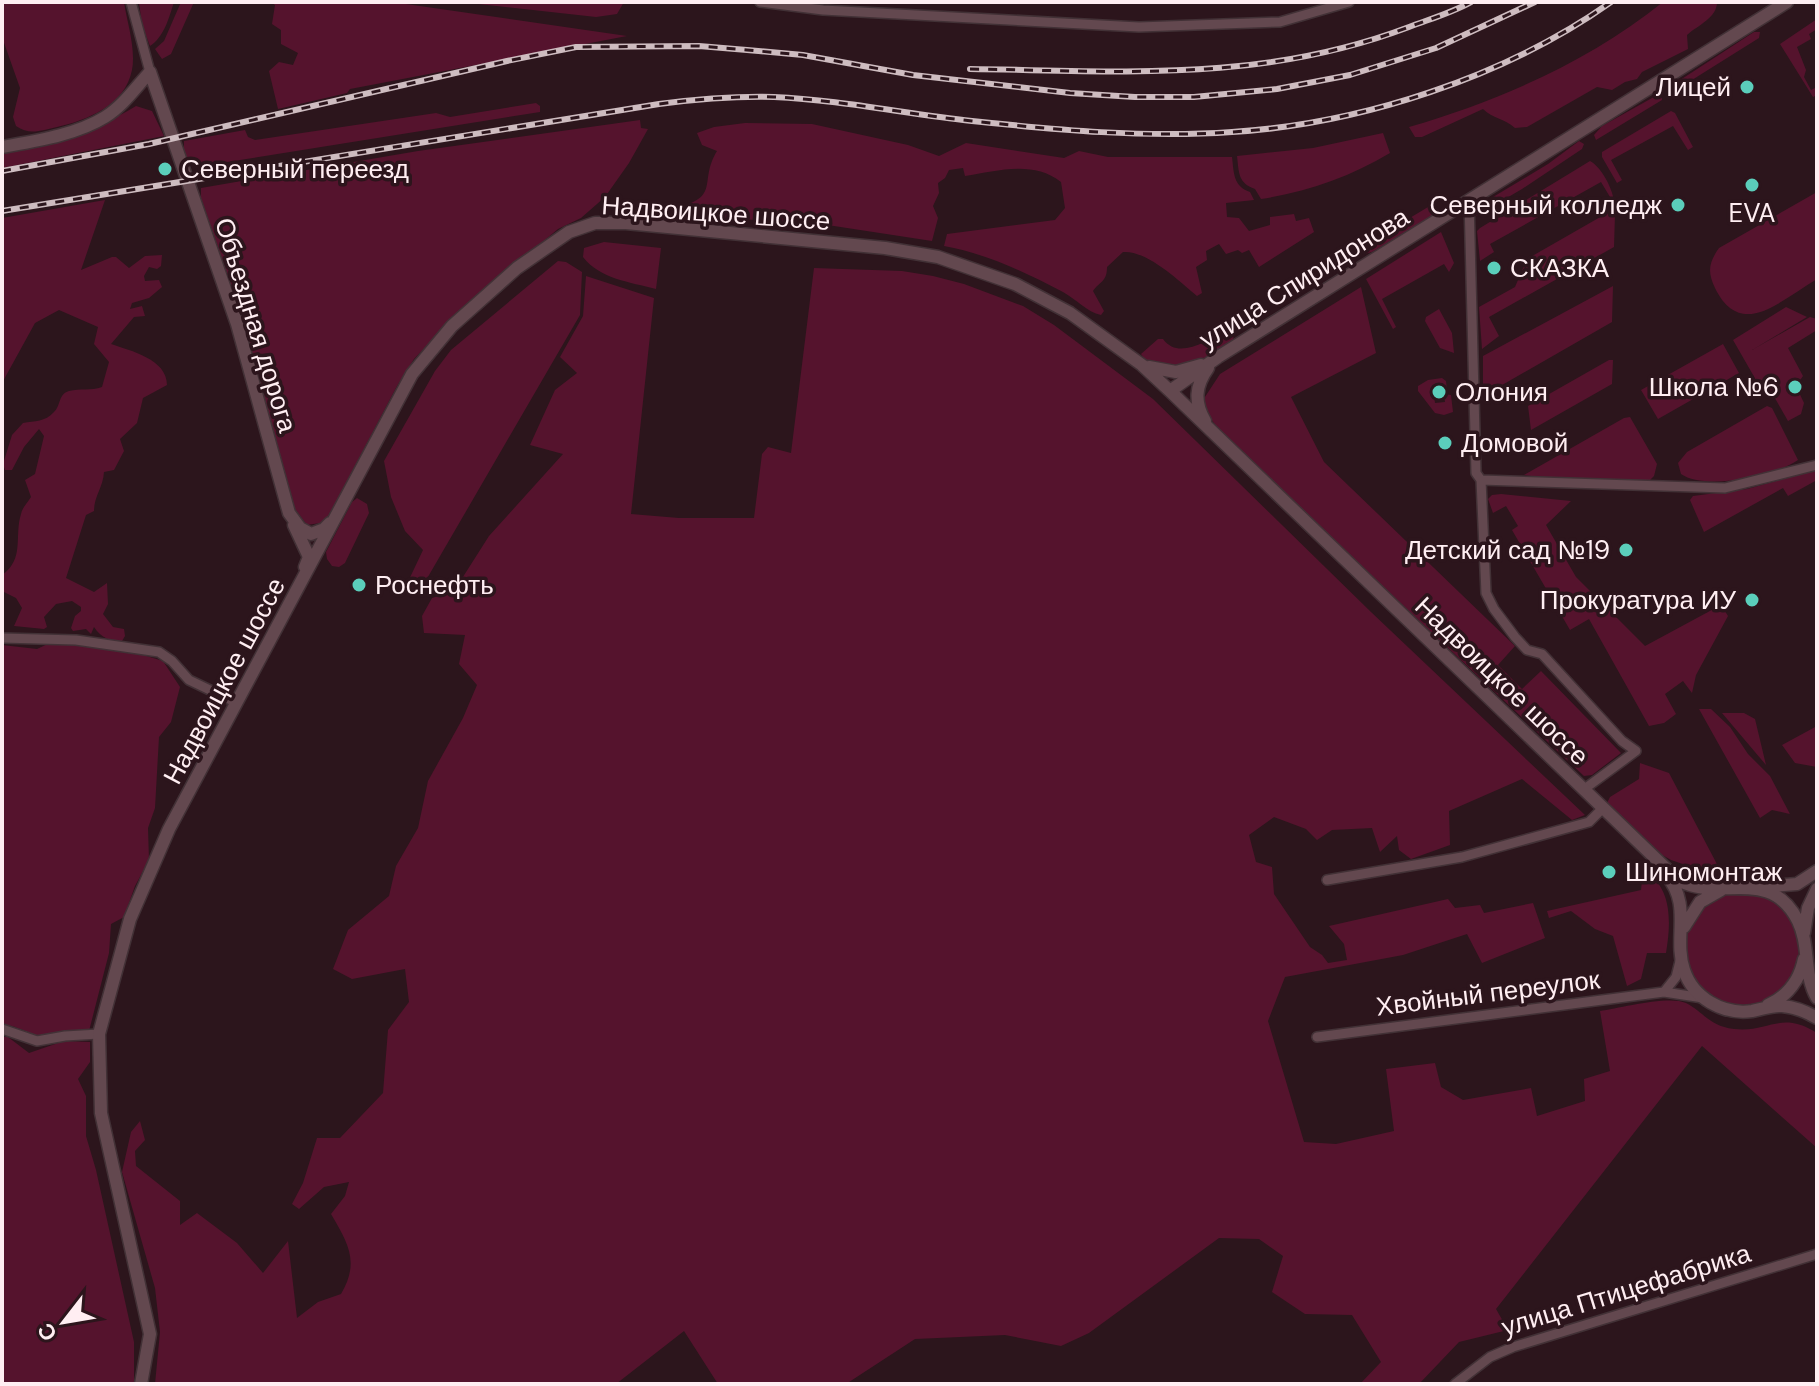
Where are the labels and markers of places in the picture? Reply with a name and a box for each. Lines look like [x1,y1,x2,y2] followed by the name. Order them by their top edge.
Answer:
[1656,70,1731,104] place label: Лицей
[1738,78,1756,96] marker: Лицей
[181,152,409,186] place label: Северный переезд
[156,160,174,178] marker: Северный переезд
[1743,176,1761,194] marker: EVA
[1429,188,1663,222] place label: Северный колледж
[1669,196,1687,214] marker: Северный колледж
[1729,196,1775,230] place label: EVA
[1510,251,1610,285] place label: СКАЗКА
[1485,259,1503,277] marker: СКАЗКА
[1649,370,1779,404] place label: Школа №6
[1455,375,1548,409] place label: Олония
[1786,378,1804,396] marker: Школа №6
[1430,383,1448,401] marker: Олония
[1461,426,1568,460] place label: Домовой
[1436,434,1454,452] marker: Домовой
[1405,533,1610,567] place label: Детский сад №19
[1617,541,1635,559] marker: Детский сад №19
[375,568,494,602] place label: Роснефть
[350,576,368,594] marker: Роснефть
[1540,583,1736,617] place label: Прокуратура ИУ
[1743,591,1761,609] marker: Прокуратура ИУ
[1625,855,1783,889] place label: Шиномонтаж
[1600,863,1618,881] marker: Шиномонтаж

